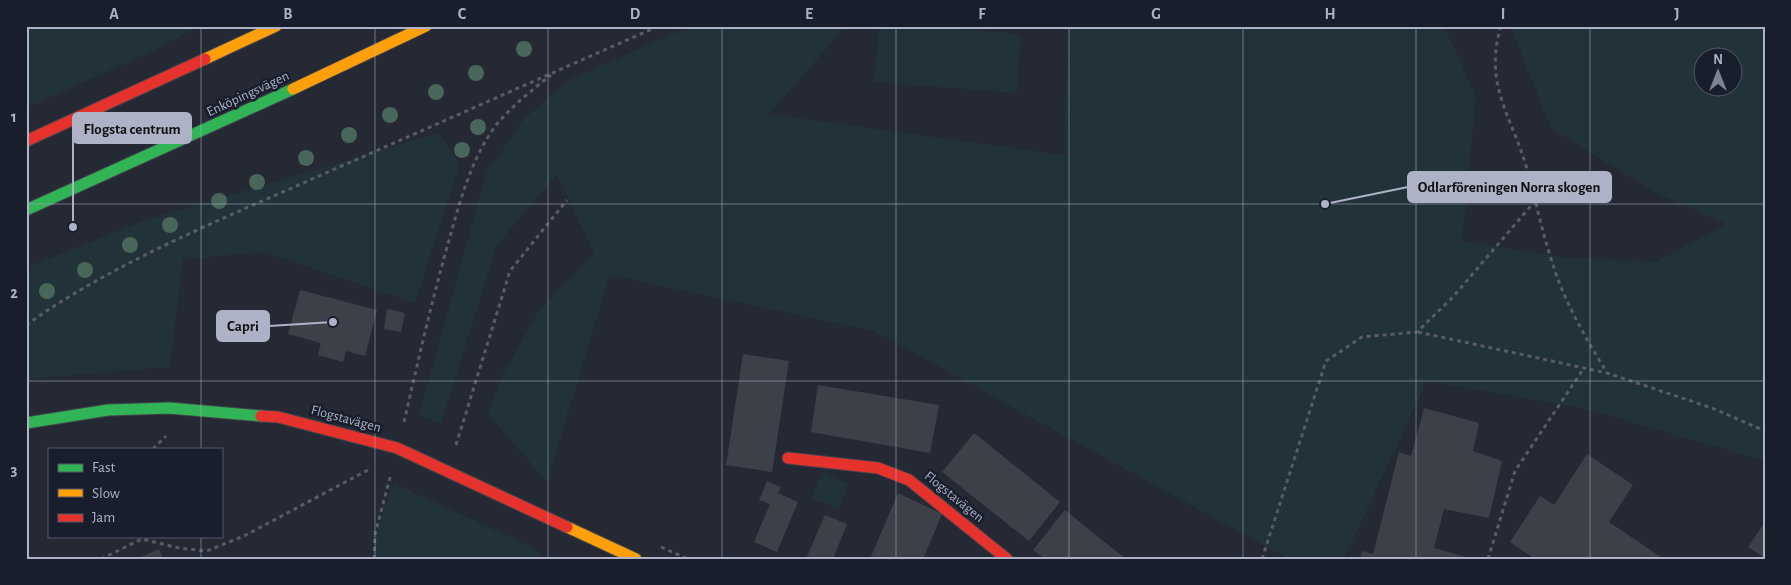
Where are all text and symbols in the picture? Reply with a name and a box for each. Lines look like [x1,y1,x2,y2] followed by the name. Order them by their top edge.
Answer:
[109,6,119,22] text: A
[283,6,293,22] text: B
[458,6,467,22] text: C
[630,6,641,22] text: D
[805,6,813,22] text: E
[978,6,986,22] text: F
[1151,6,1161,22] text: G
[1324,6,1336,22] text: H
[1501,6,1505,22] text: I
[1674,6,1680,22] text: J
[1694,48,1744,98] north arrow
[1713,53,1723,67] text: N
[205,69,291,119] street label: Enköpingsvägen
[11,109,17,125] text: 1
[73,113,191,143] callout: Flogsta centrum
[83,122,181,137] text: Flogsta centrum
[1408,172,1611,202] callout: Odlarföreningen Norra skogen
[1418,180,1600,195] text: Odlarföreningen Norra skogen
[10,285,18,301] text: 2
[217,311,269,341] callout: Capri
[227,319,259,334] text: Capri
[310,403,382,435] street label: Flogstavägen
[48,448,222,538] legend
[92,460,116,475] text: Fast
[11,462,18,478] text: 3
[922,469,986,525] street label: Flogstavägen
[92,486,120,501] text: Slow
[92,510,115,525] text: Jam

